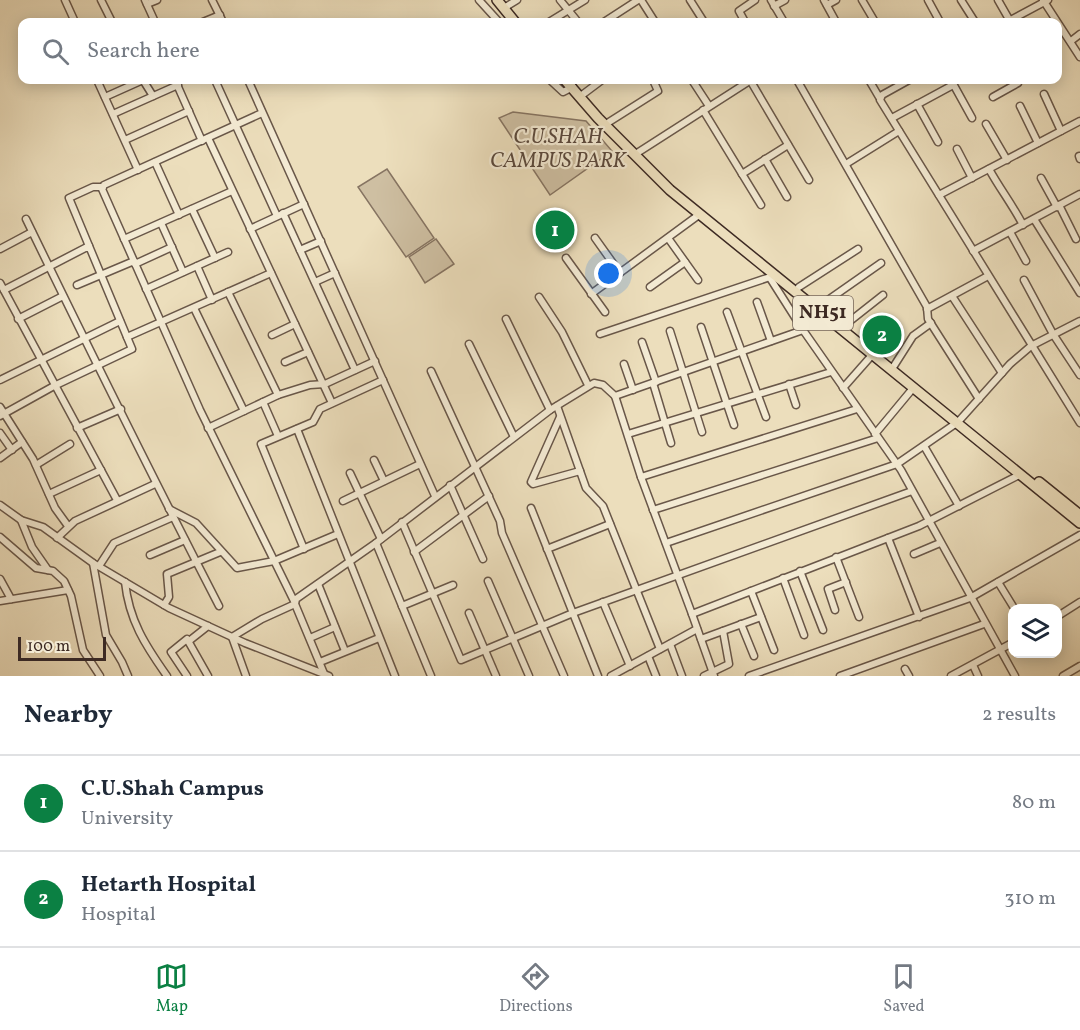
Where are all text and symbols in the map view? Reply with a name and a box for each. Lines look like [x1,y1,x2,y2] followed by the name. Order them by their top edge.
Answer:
[18,18,1062,84] search box
[39,35,72,68] icon: search
[87,36,200,67] text: Search here
[490,123,628,176] park label: C.U.SHAH CAMPUS PARK
[536,208,574,252] pin: 1
[594,259,623,288] your location
[793,296,853,330] road number: NH51
[862,312,902,358] pin: 2
[1008,604,1062,658] map controls
[1008,604,1062,658] button: layers
[18,634,106,662] scale bar
[27,636,70,658] text: 100 m
[24,697,113,733] text: Nearby
[982,701,1056,729] text: 2 results
[81,774,264,805] text: C.U.Shah Campus
[39,789,48,817] text: 1
[1012,789,1056,817] text: 80 m
[81,805,173,833] text: University
[81,870,256,901] text: Hetarth Hospital
[38,885,49,913] text: 2
[1004,885,1056,913] text: 310 m
[81,901,156,929] text: Hospital
[155,960,188,1018] tab: Map
[499,960,573,1018] tab: Directions
[883,960,925,1018] tab: Saved

